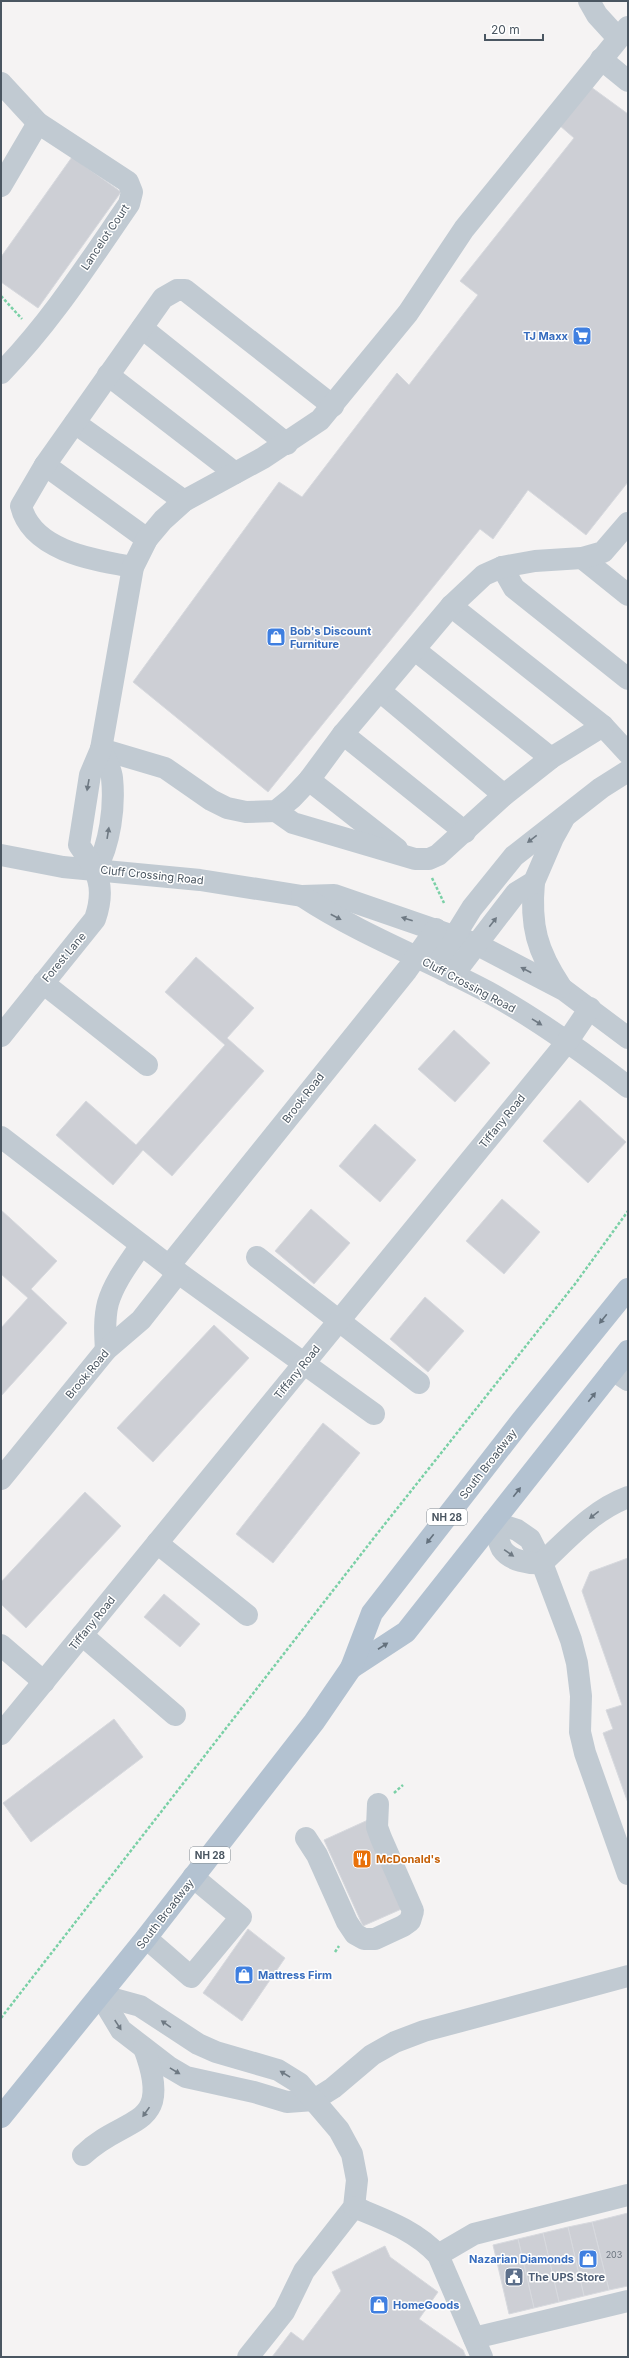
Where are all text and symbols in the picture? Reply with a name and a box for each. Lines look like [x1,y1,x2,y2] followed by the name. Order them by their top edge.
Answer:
[485,16,543,42] scale bar
[491,22,520,37] text: 20 m
[78,201,132,273] street label: Lancelot Court
[571,325,593,347] supermarket icon: TJ Maxx
[523,329,569,343] place label: TJ Maxx
[290,624,371,651] place label: Bob's Discount Furniture
[265,626,287,648] shop icon: Bob's Discount Furniture
[85,779,91,791] one-way arrow
[105,827,111,839] one-way arrow
[527,835,538,844] one-way arrow
[100,863,204,887] street label: Cluff Crossing Road
[330,914,341,920] one-way arrow
[401,916,413,922] one-way arrow
[489,916,498,927] one-way arrow
[39,929,89,985] street label: Forest Lane
[420,954,518,1016] street label: Cluff Crossing Road
[521,967,532,973] one-way arrow
[531,1019,543,1026] one-way arrow
[279,1070,327,1126] street label: Brook Road
[476,1091,528,1151] street label: Tiffany Road
[599,1314,608,1325] one-way arrow
[271,1342,323,1402] street label: Tiffany Road
[62,1347,112,1401] street label: Brook Road
[587,1392,596,1403] one-way arrow
[456,1426,520,1502] street label: South Broadway
[513,1486,521,1497] one-way arrow
[427,1509,467,1525] road number: NH 28
[588,1511,599,1520] one-way arrow
[425,1534,434,1545] one-way arrow
[503,1550,514,1557] one-way arrow
[66,1593,118,1653] street label: Tiffany Road
[378,1642,388,1650] one-way arrow
[190,1847,230,1863] road number: NH 28
[351,1848,373,1870] restaurant icon: McDonald's
[376,1852,440,1866] place label: McDonald's
[133,1876,197,1952] street label: South Broadway
[233,1964,255,1986] shop icon: Mattress Firm
[258,1968,332,1982] place label: Mattress Firm
[115,2019,122,2031] one-way arrow
[161,2020,172,2028] one-way arrow
[170,2068,181,2075] one-way arrow
[279,2071,291,2078] one-way arrow
[142,2107,150,2117] one-way arrow
[577,2248,599,2270] shop icon: Nazarian Diamonds
[606,2249,623,2260] house number: 203
[469,2252,574,2266] place label: Nazarian Diamonds
[503,2266,525,2288] public building icon: The UPS Store
[528,2270,605,2284] place label: The UPS Store
[368,2294,390,2316] shop icon: HomeGoods
[393,2298,459,2312] place label: HomeGoods

